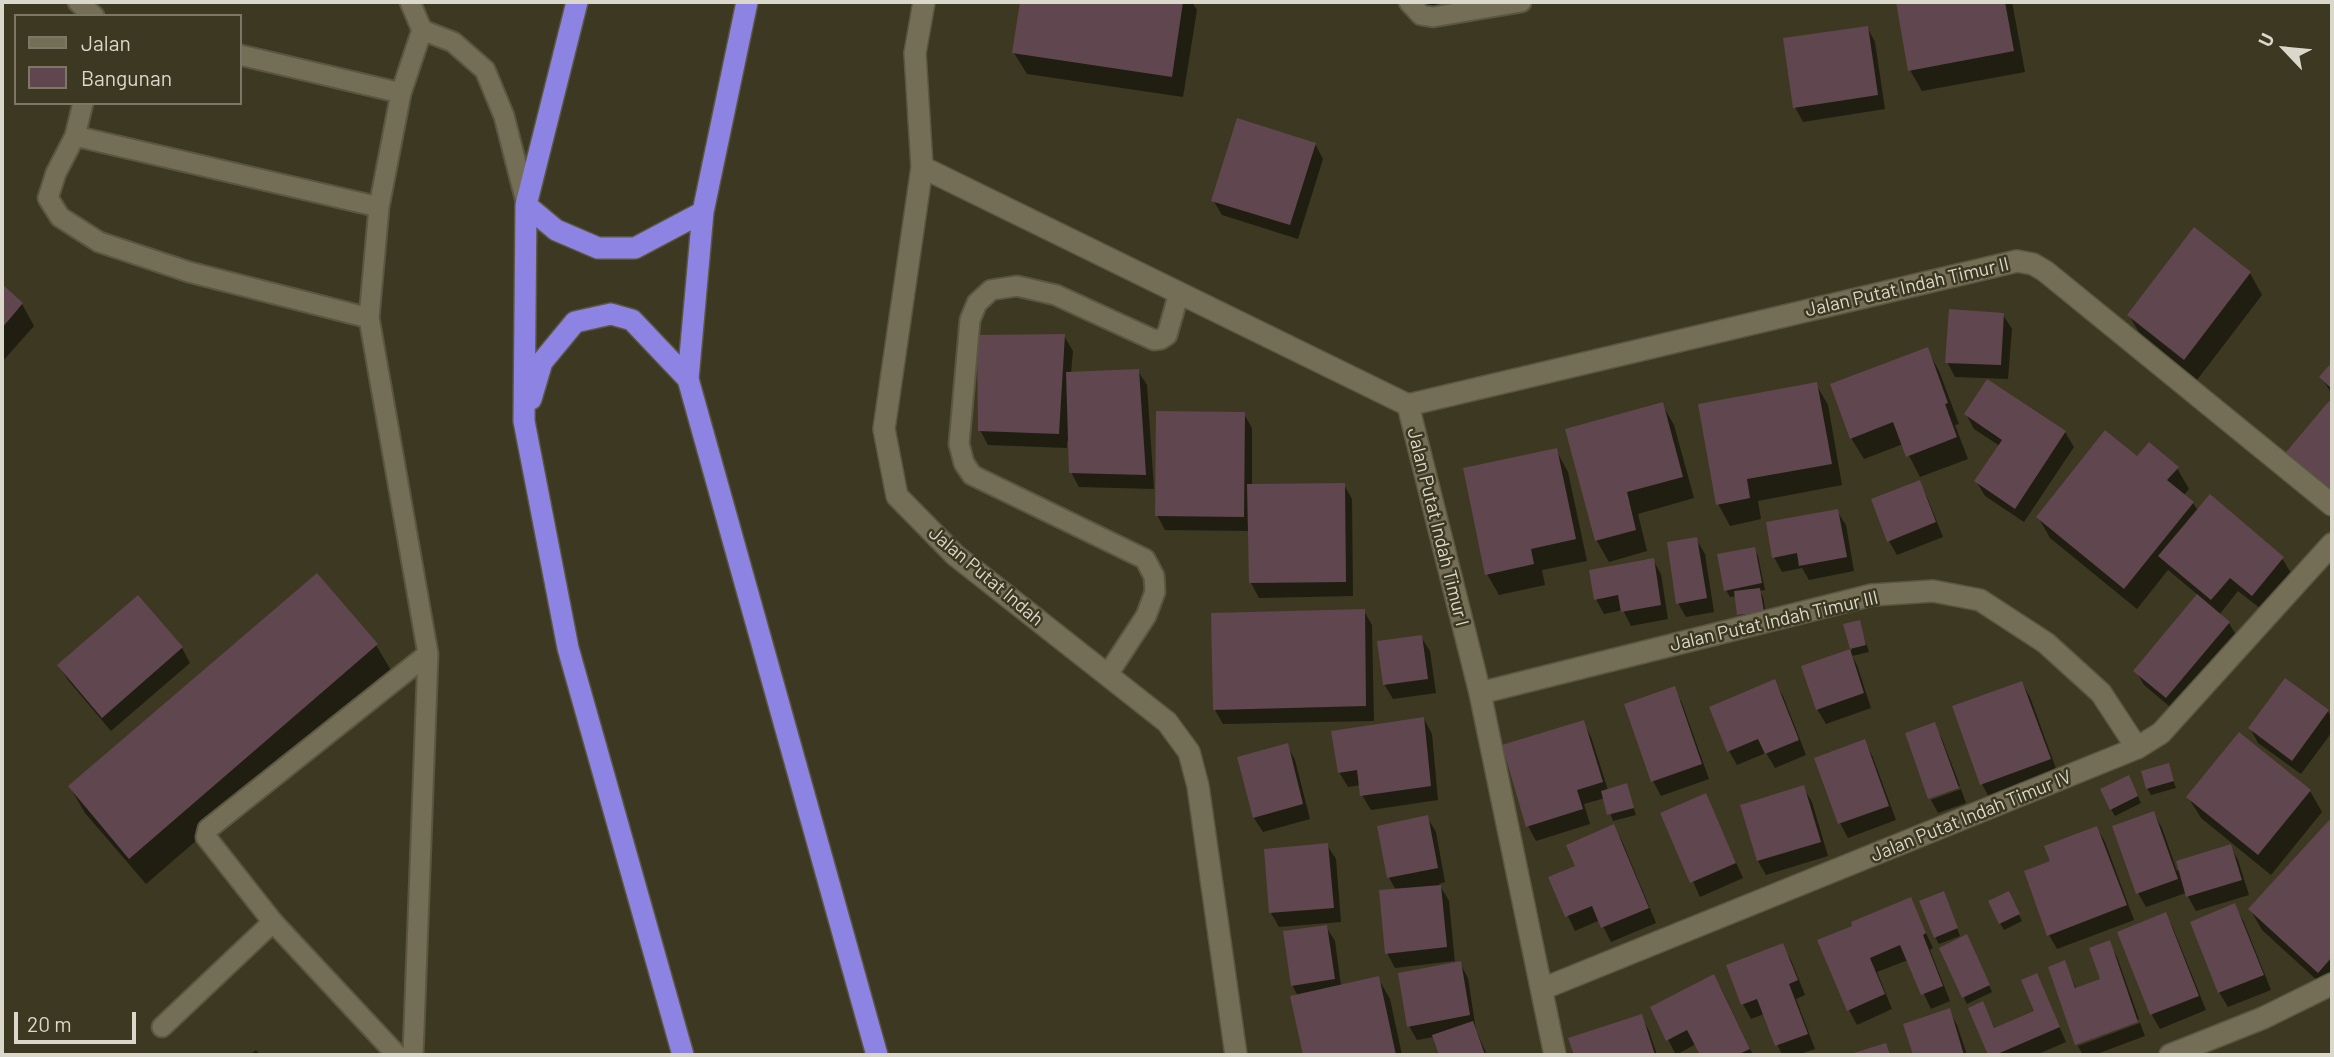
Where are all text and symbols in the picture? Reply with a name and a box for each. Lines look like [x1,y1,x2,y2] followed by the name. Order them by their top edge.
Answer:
[14,14,242,105] legend
[2250,14,2320,84] north arrow
[2253,29,2279,50] text: U
[81,30,131,55] text: Jalan
[81,65,172,90] text: Bangunan
[1803,252,2011,322] street label: Jalan Putat Indah Timur II
[1402,425,1474,629] street label: Jalan Putat Indah Timur I
[924,521,1048,631] street label: Jalan Putat Indah
[1667,586,1881,656] street label: Jalan Putat Indah Timur III
[1867,765,2075,867] street label: Jalan Putat Indah Timur IV
[18,998,140,1042] scale bar
[27,1011,72,1036] text: 20 m

